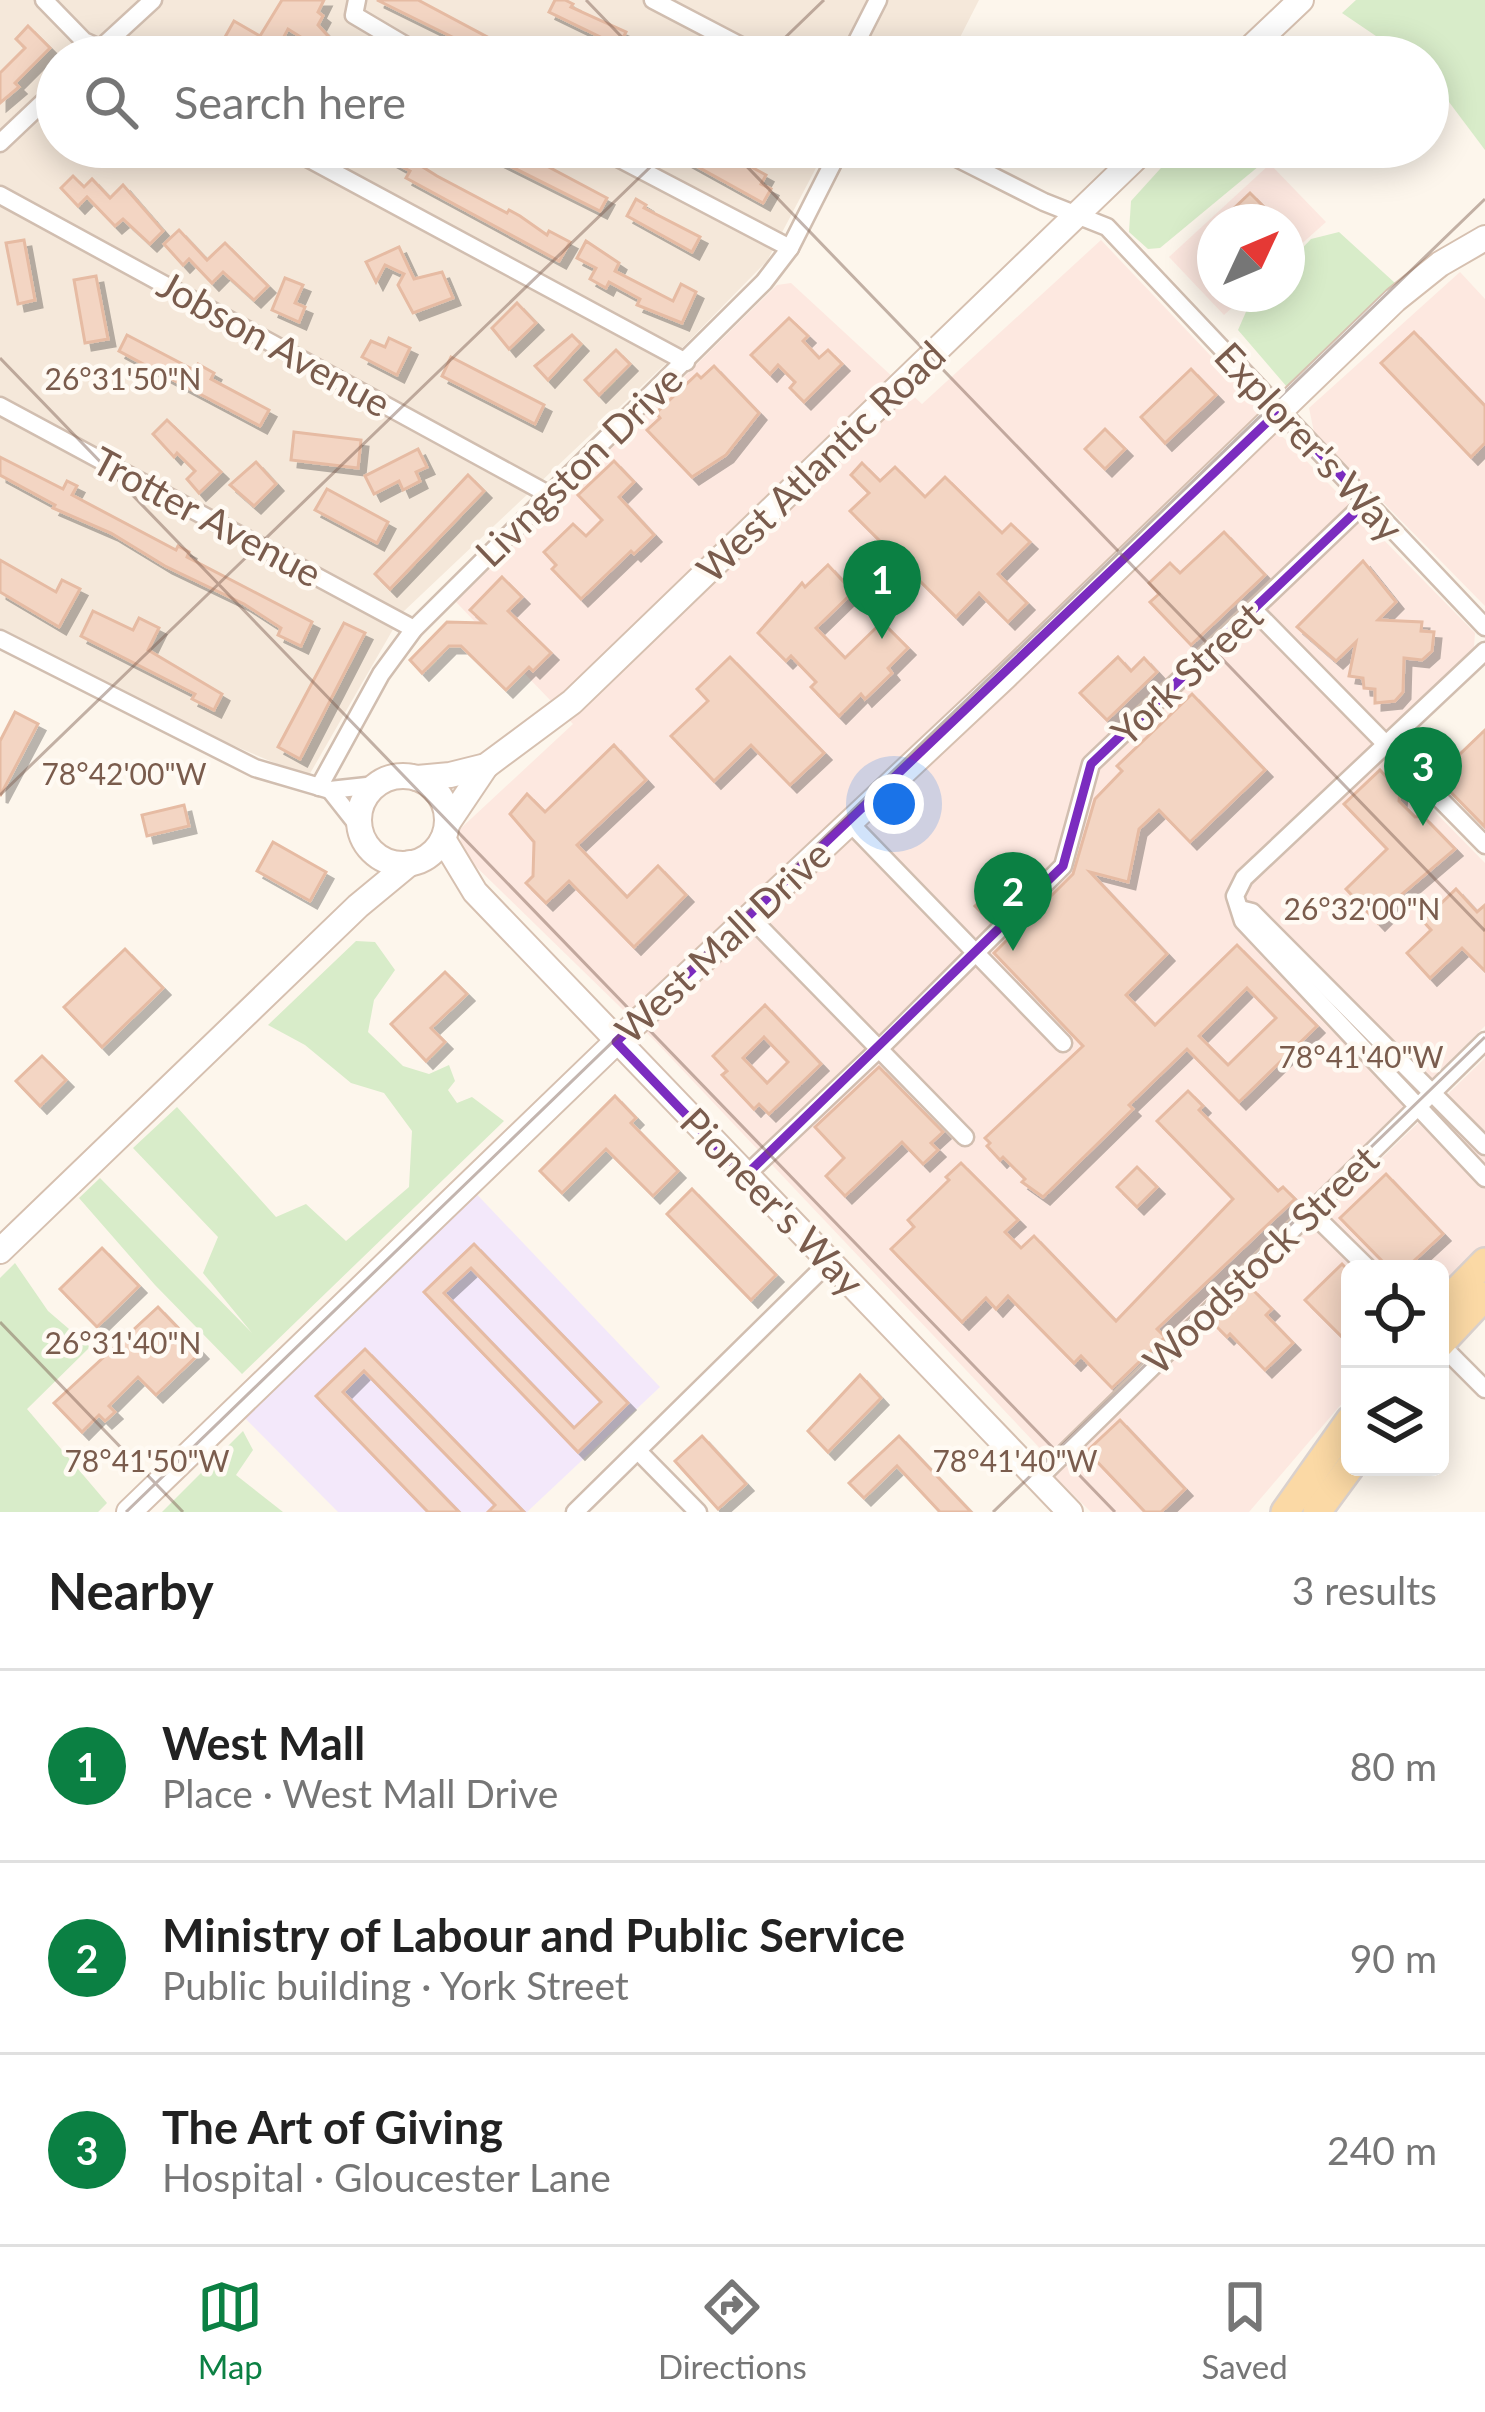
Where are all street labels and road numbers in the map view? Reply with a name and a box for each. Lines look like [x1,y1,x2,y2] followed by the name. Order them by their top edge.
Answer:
[150,260,399,426] street label: Jobson Avenue
[687,331,954,591] street label: West Atlantic Road
[1206,333,1413,550] street label: Explorer's Way
[466,355,691,575] street label: Livngston Drive
[85,437,330,596] street label: Trotter Avenue
[1102,592,1271,754] street label: York Street
[606,830,839,1052] street label: West Mall Drive
[672,1098,874,1305] street label: Pioneer's Way
[1133,1136,1387,1383] street label: Woodstock Street

